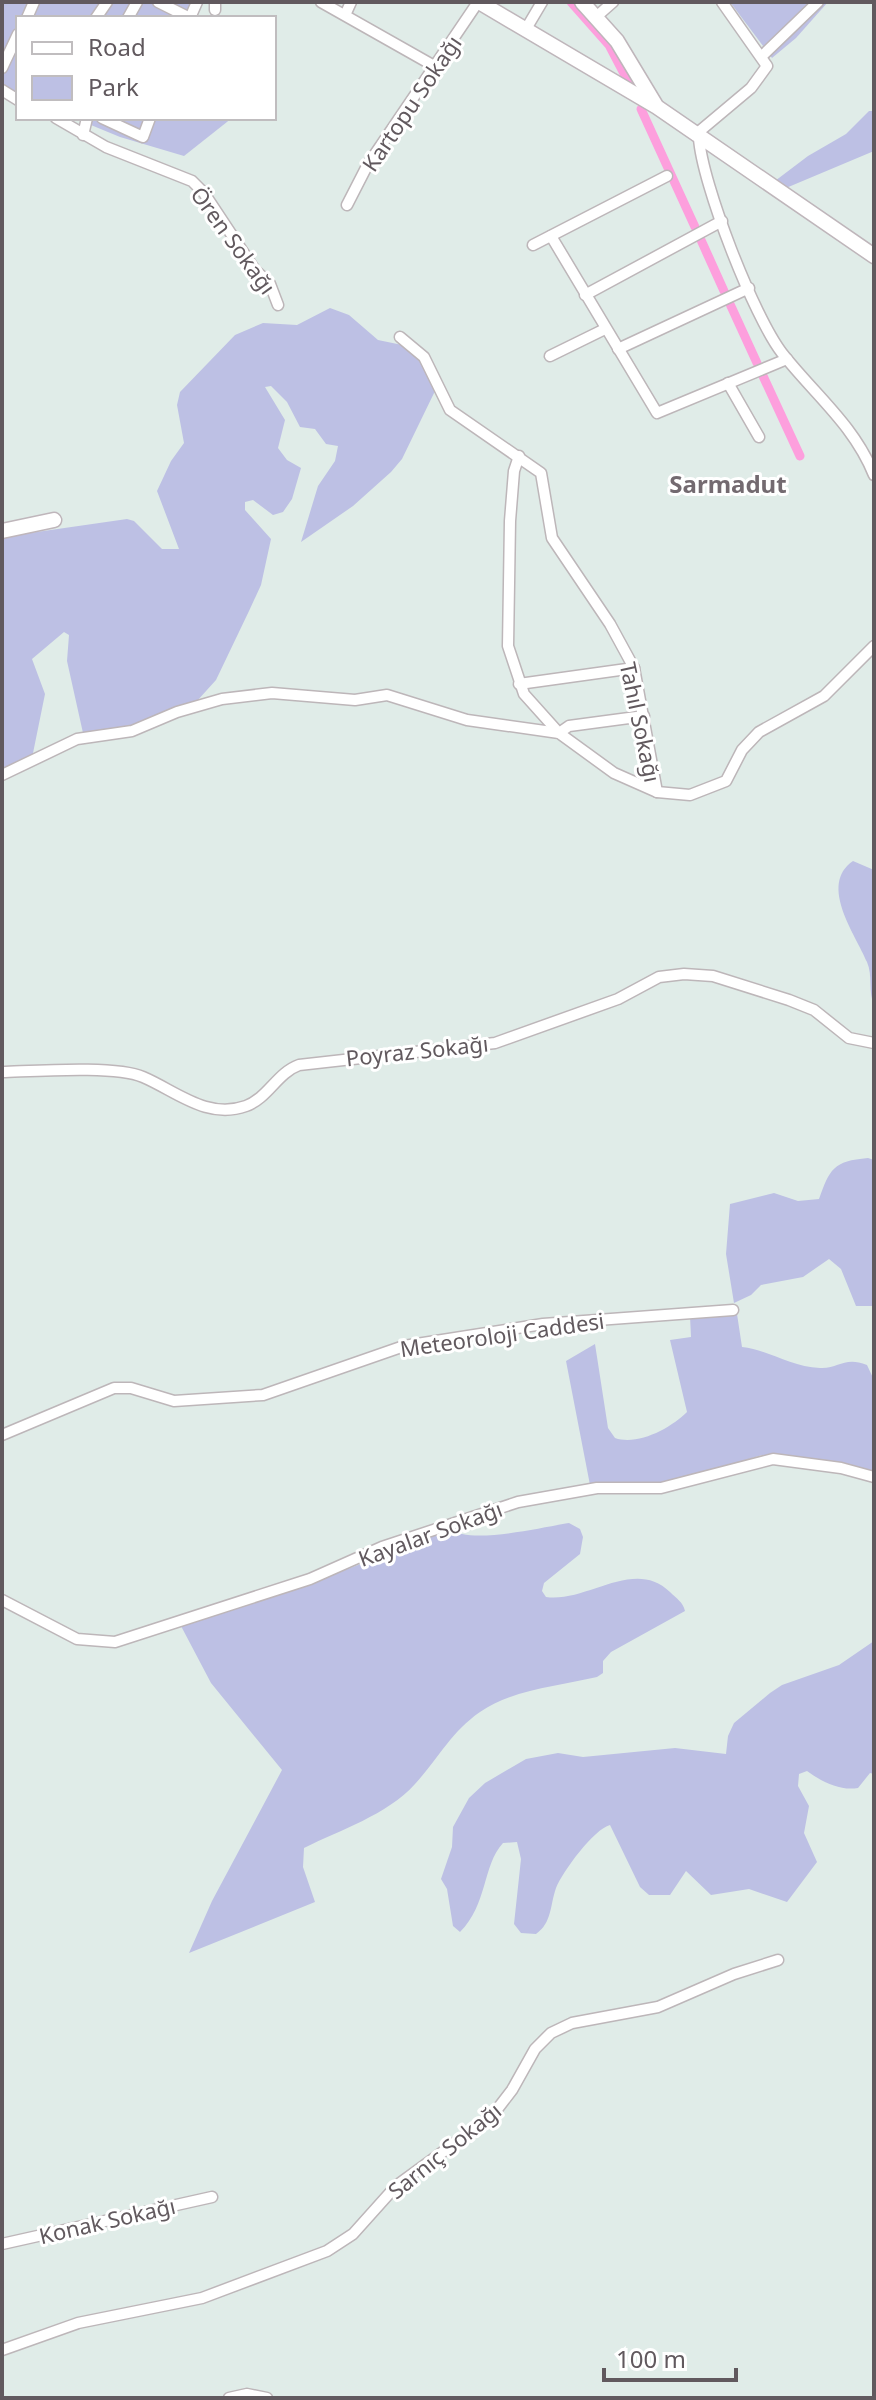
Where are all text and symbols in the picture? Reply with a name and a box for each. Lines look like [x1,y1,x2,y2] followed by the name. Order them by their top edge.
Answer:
[16,16,276,120] legend
[354,29,468,177] street label: Kartopu Sokağı
[88,30,146,63] text: Road
[88,70,139,103] text: Park
[185,180,283,300] street label: Ören Sokağı
[669,467,787,500] district label: Sarmadut
[614,659,668,785] street label: Tahıl Sokağı
[344,1028,490,1072] street label: Poyraz Sokağı
[398,1305,606,1363] street label: Meteoroloji Caddesi
[354,1493,506,1573] street label: Kayalar Sokağı
[381,2095,507,2205] street label: Sarnıç Sokağı
[36,2190,178,2250] street label: Konak Sokağı
[604,2332,736,2382] scale bar
[616,2342,686,2375] text: 100 m

